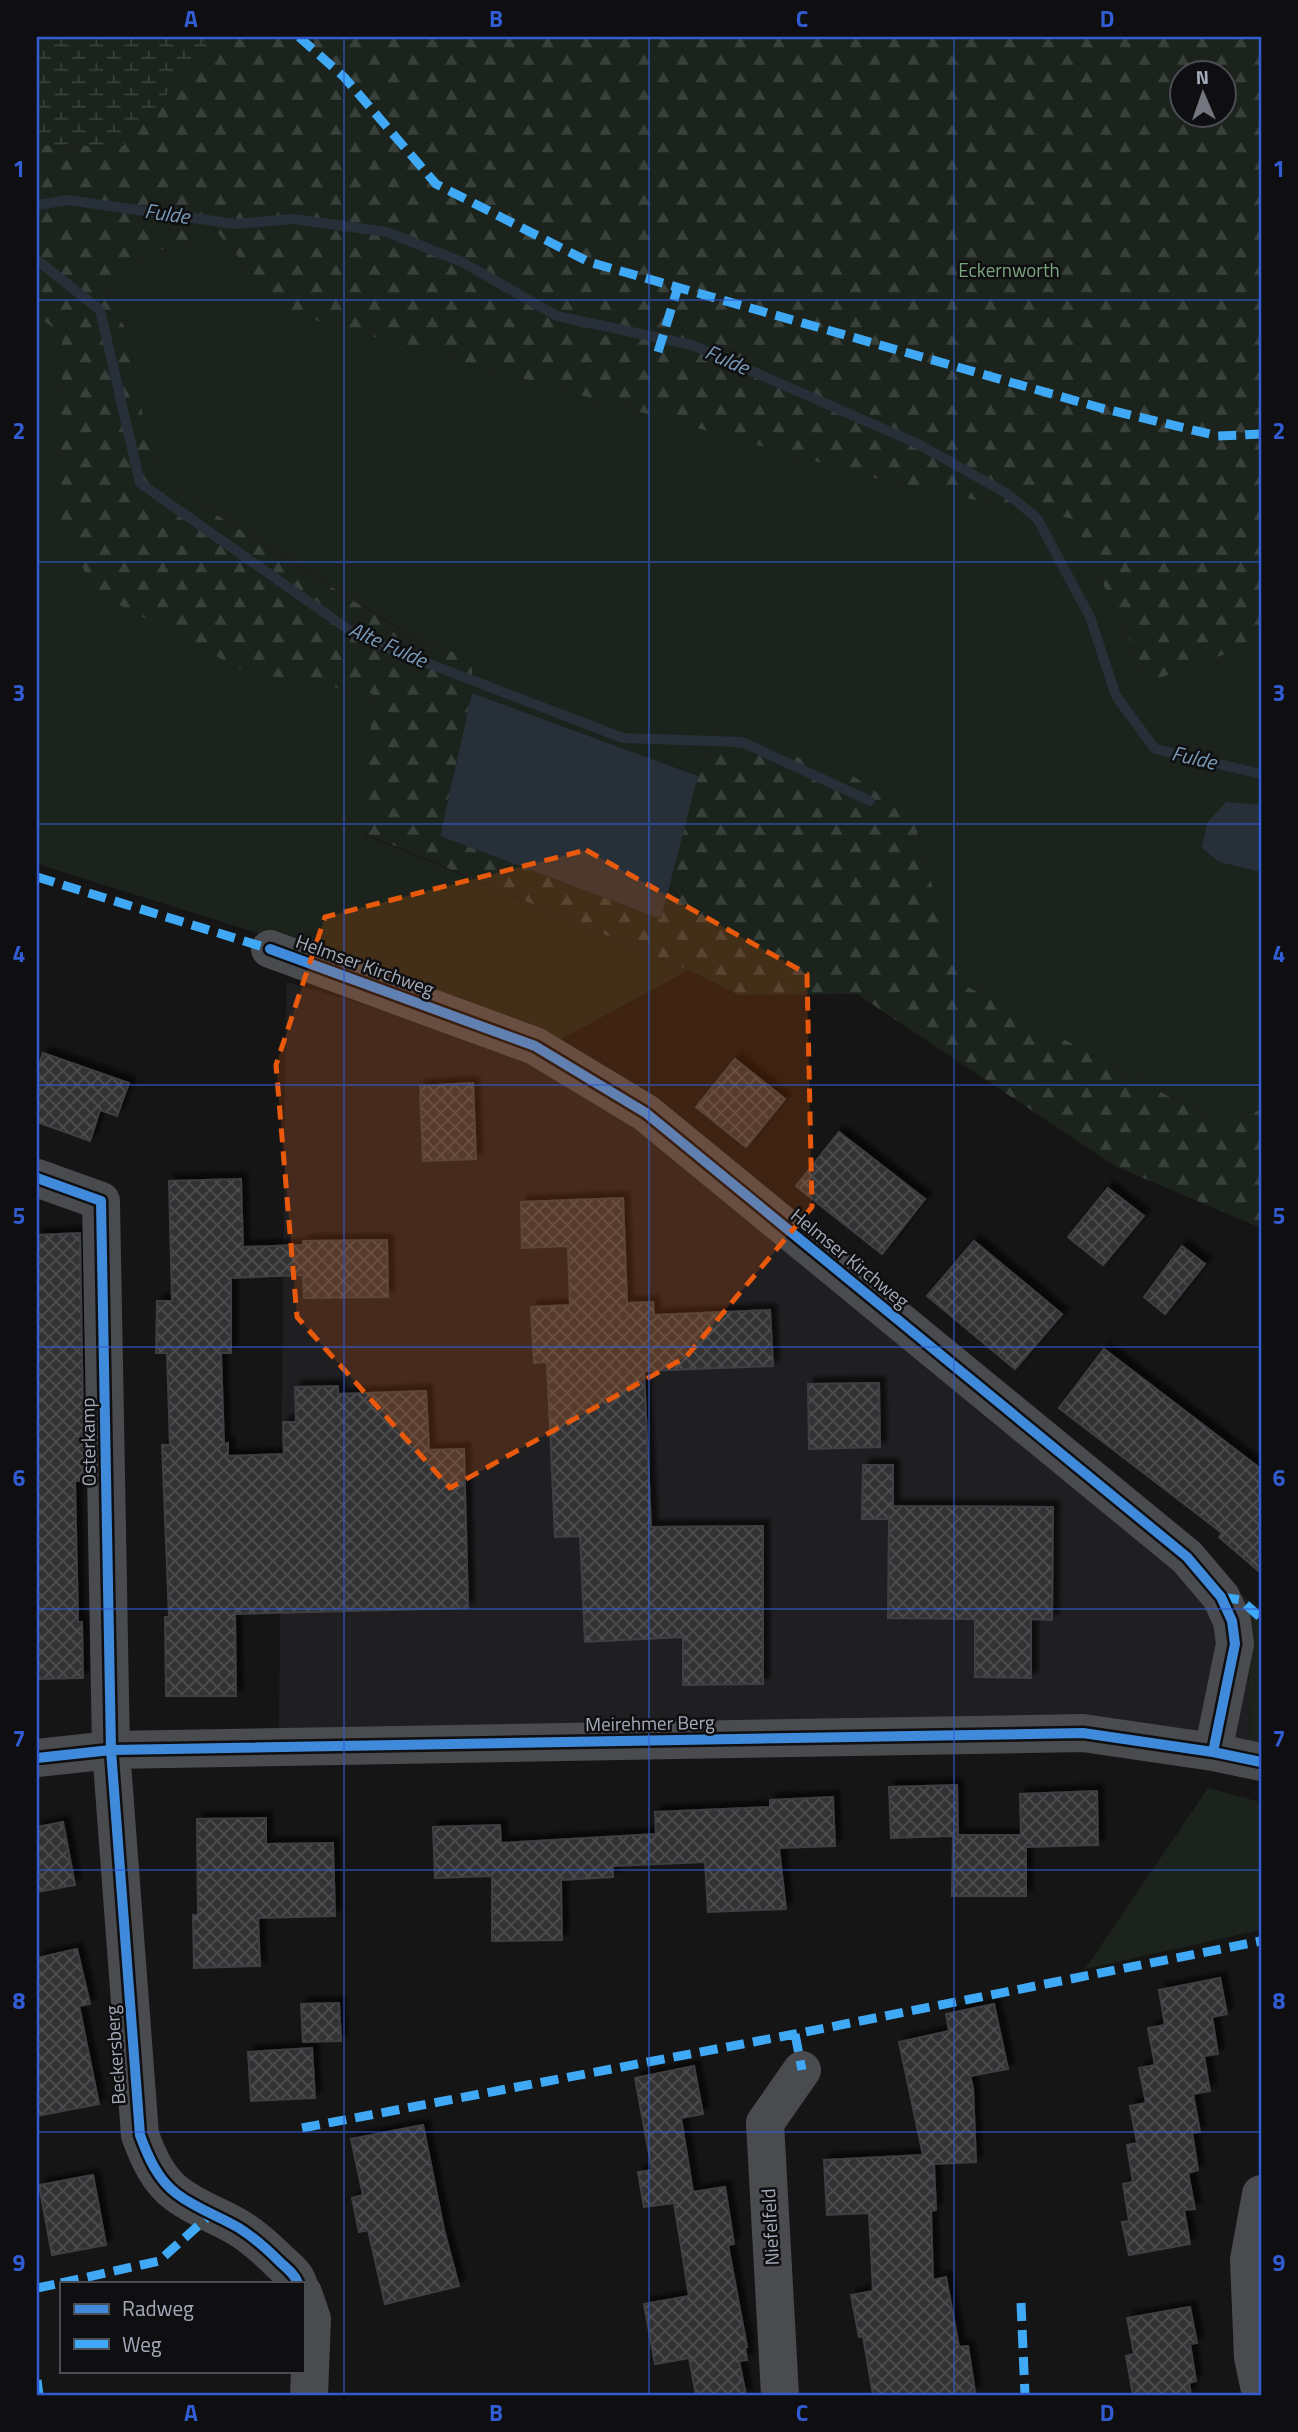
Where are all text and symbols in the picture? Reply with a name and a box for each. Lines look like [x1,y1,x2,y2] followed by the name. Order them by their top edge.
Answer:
[184,1,198,36] text: A
[489,1,503,36] text: B
[796,1,808,36] text: C
[1100,1,1114,36] text: D
[1168,60,1238,130] north arrow
[1195,62,1209,91] text: N
[13,151,25,186] text: 1
[1273,151,1285,186] text: 1
[143,194,193,232] water label: Fulde
[958,255,1060,284] park label: Eckernworth
[700,335,756,383] water label: Fulde
[13,413,25,448] text: 2
[1273,413,1285,448] text: 2
[344,613,434,676] water label: Alte Fulde
[13,675,25,710] text: 3
[1273,675,1285,710] text: 3
[1169,736,1221,778] water label: Fulde
[292,926,439,1003] street label: Helmser Kirchweg
[13,936,25,971] text: 4
[1273,936,1285,971] text: 4
[13,1198,25,1233] text: 5
[1273,1198,1285,1233] text: 5
[785,1201,916,1315] street label: Helmser Kirchweg
[72,1397,103,1487] street label: Osterkamp
[13,1460,26,1495] text: 6
[1273,1460,1286,1495] text: 6
[585,1707,715,1738] street label: Meirehmer Berg
[13,1721,25,1756] text: 7
[1273,1721,1285,1756] text: 7
[13,1983,26,2018] text: 8
[1273,1983,1286,2018] text: 8
[97,2004,132,2106] street label: Beckersberg
[753,2188,786,2266] street label: Niefelfeld
[13,2245,26,2280] text: 9
[1273,2245,1286,2280] text: 9
[60,2282,304,2372] legend
[122,2292,194,2324] text: Radweg
[122,2328,162,2360] text: Weg
[184,2395,198,2430] text: A
[489,2395,503,2430] text: B
[796,2395,808,2430] text: C
[1100,2395,1114,2430] text: D

